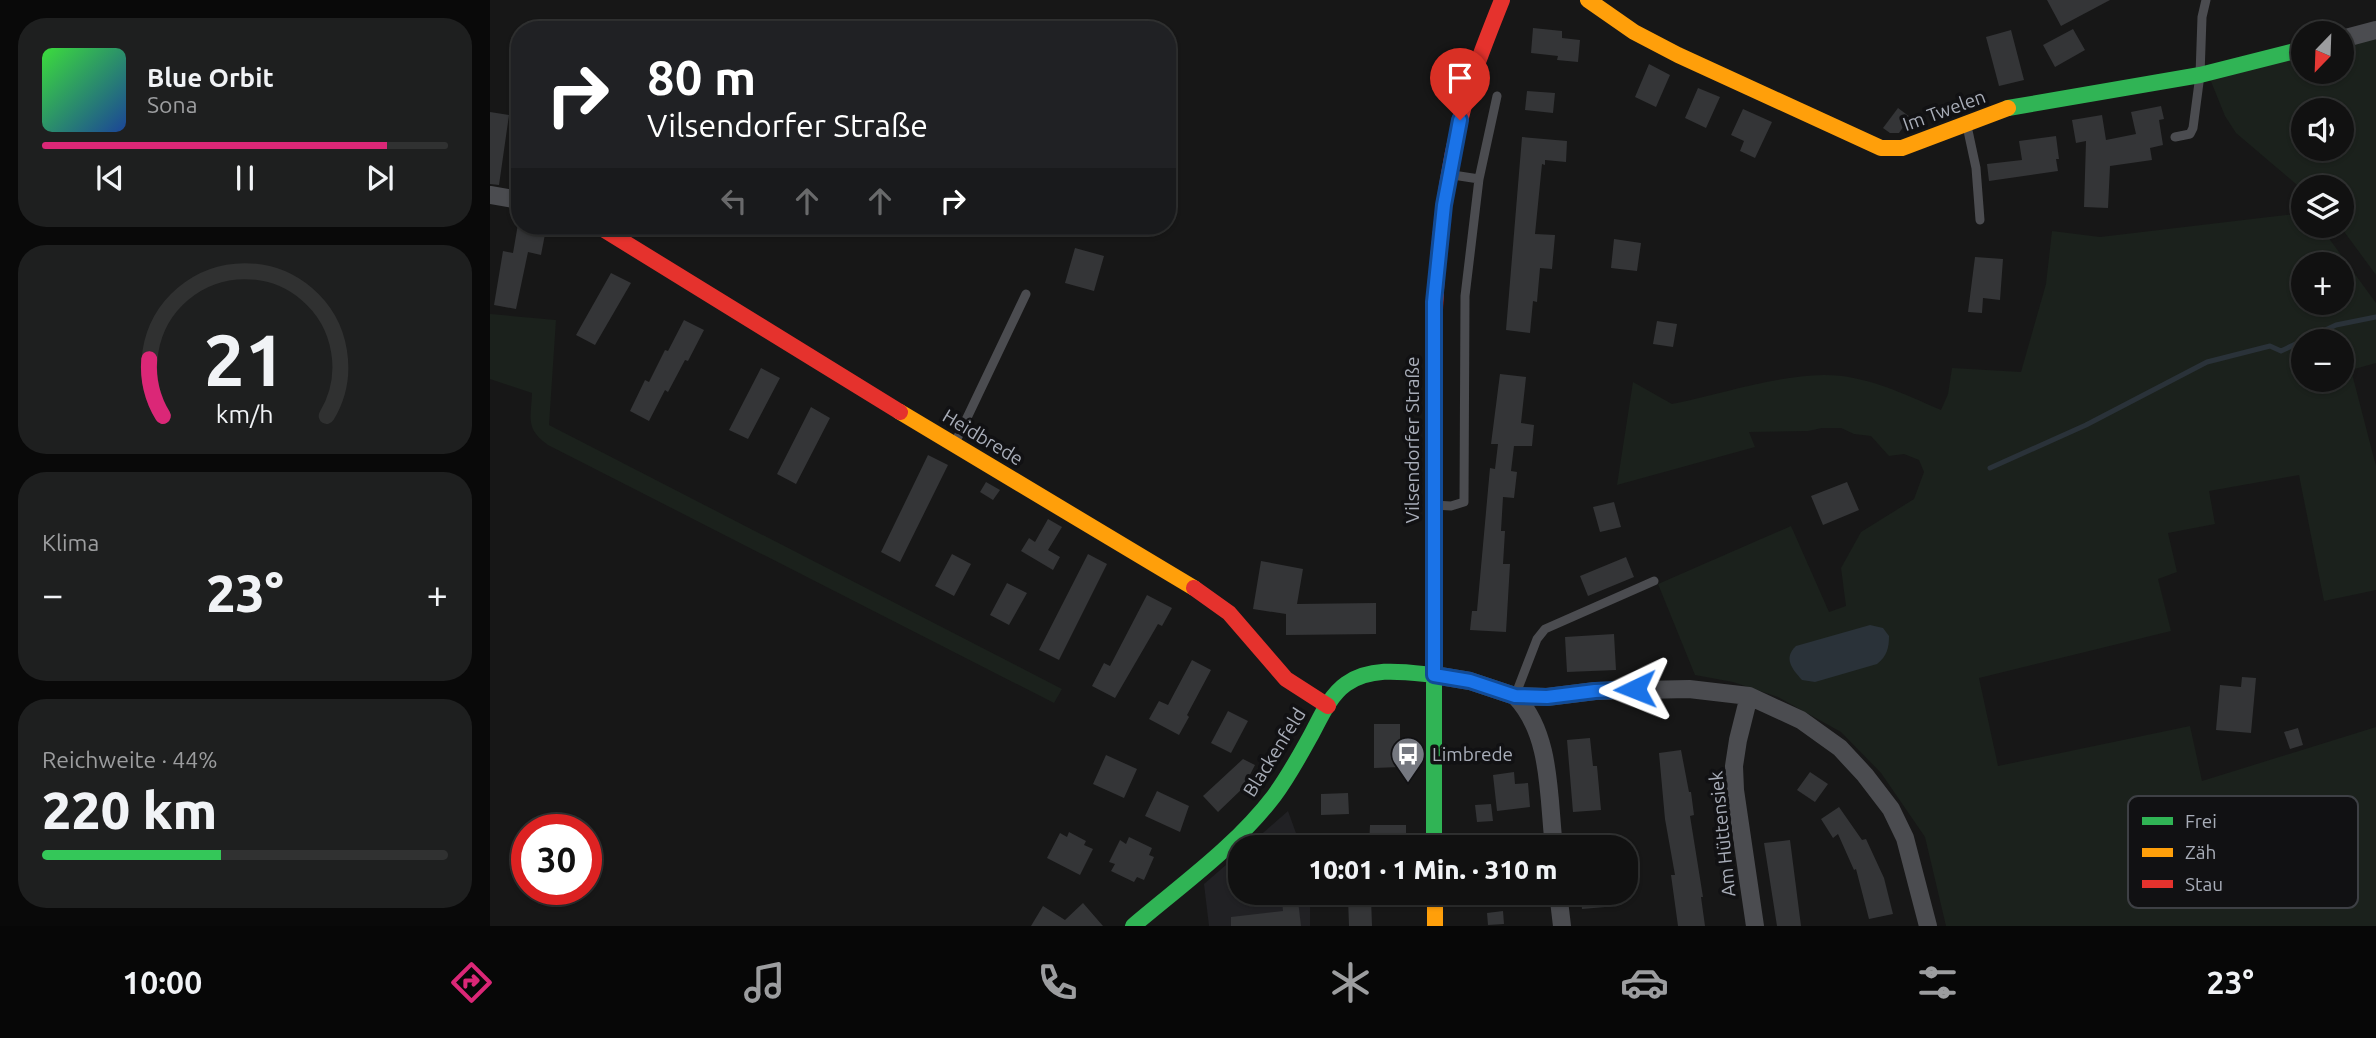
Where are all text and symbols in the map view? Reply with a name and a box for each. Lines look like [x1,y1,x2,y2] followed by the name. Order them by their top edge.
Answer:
[2291,21,2354,84] north arrow
[2291,21,2354,392] map controls
[1430,48,1490,120] pin
[532,49,623,140] icon: right
[647,49,756,104] text: 80 m
[1441,59,1479,97] icon: arrive
[147,63,274,92] text: Blue Orbit
[1900,85,1988,135] street label: Im Twelen
[147,92,197,117] text: Sona
[2291,98,2354,161] button: sound
[647,107,928,143] text: Vilsendorfer Straße
[91,159,129,197] icon: previous
[226,159,264,197] icon: pause
[361,159,399,197] icon: next
[2291,175,2354,238] button: layers
[715,182,753,220] icon: left
[788,182,826,220] icon: ahead
[861,182,899,220] icon: ahead
[934,182,972,220] icon: right
[2291,252,2354,315] button: +
[204,318,286,400] text: 21
[2291,329,2354,392] button: −
[1401,357,1423,523] street label: Vilsendorfer Straße
[216,399,274,427] text: km/h
[939,404,1027,470] street label: Heidbrede
[42,530,99,555] text: Klima
[206,564,284,622] text: 23°
[42,573,63,615] text: −
[427,573,448,615] text: +
[1598,652,1672,726] position arrow
[1238,704,1310,800] street label: Blackenfeld
[1389,735,1427,784] bus stop icon: Limbrede
[1432,743,1513,765] place label: Limbrede
[42,747,218,772] text: Reichweite · 44%
[1704,770,1740,898] street label: Am Hüttensiek
[42,781,217,839] text: 220 km
[2128,796,2358,908] legend
[2185,810,2217,832] text: Frei
[511,814,602,905] speed limit sign: 30
[2185,841,2216,863] text: Zäh
[1309,855,1557,884] text: 10:01 · 1 Min. · 310 m
[2185,873,2223,895] text: Stau
[447,958,496,1007] icon: directions
[740,958,789,1007] icon: music
[1033,958,1082,1007] icon: phone
[1326,958,1375,1007] icon: climate
[1620,958,1669,1007] icon: car
[1913,958,1962,1007] icon: filters
[122,964,202,1000] text: 10:00
[2206,964,2254,1000] text: 23°

